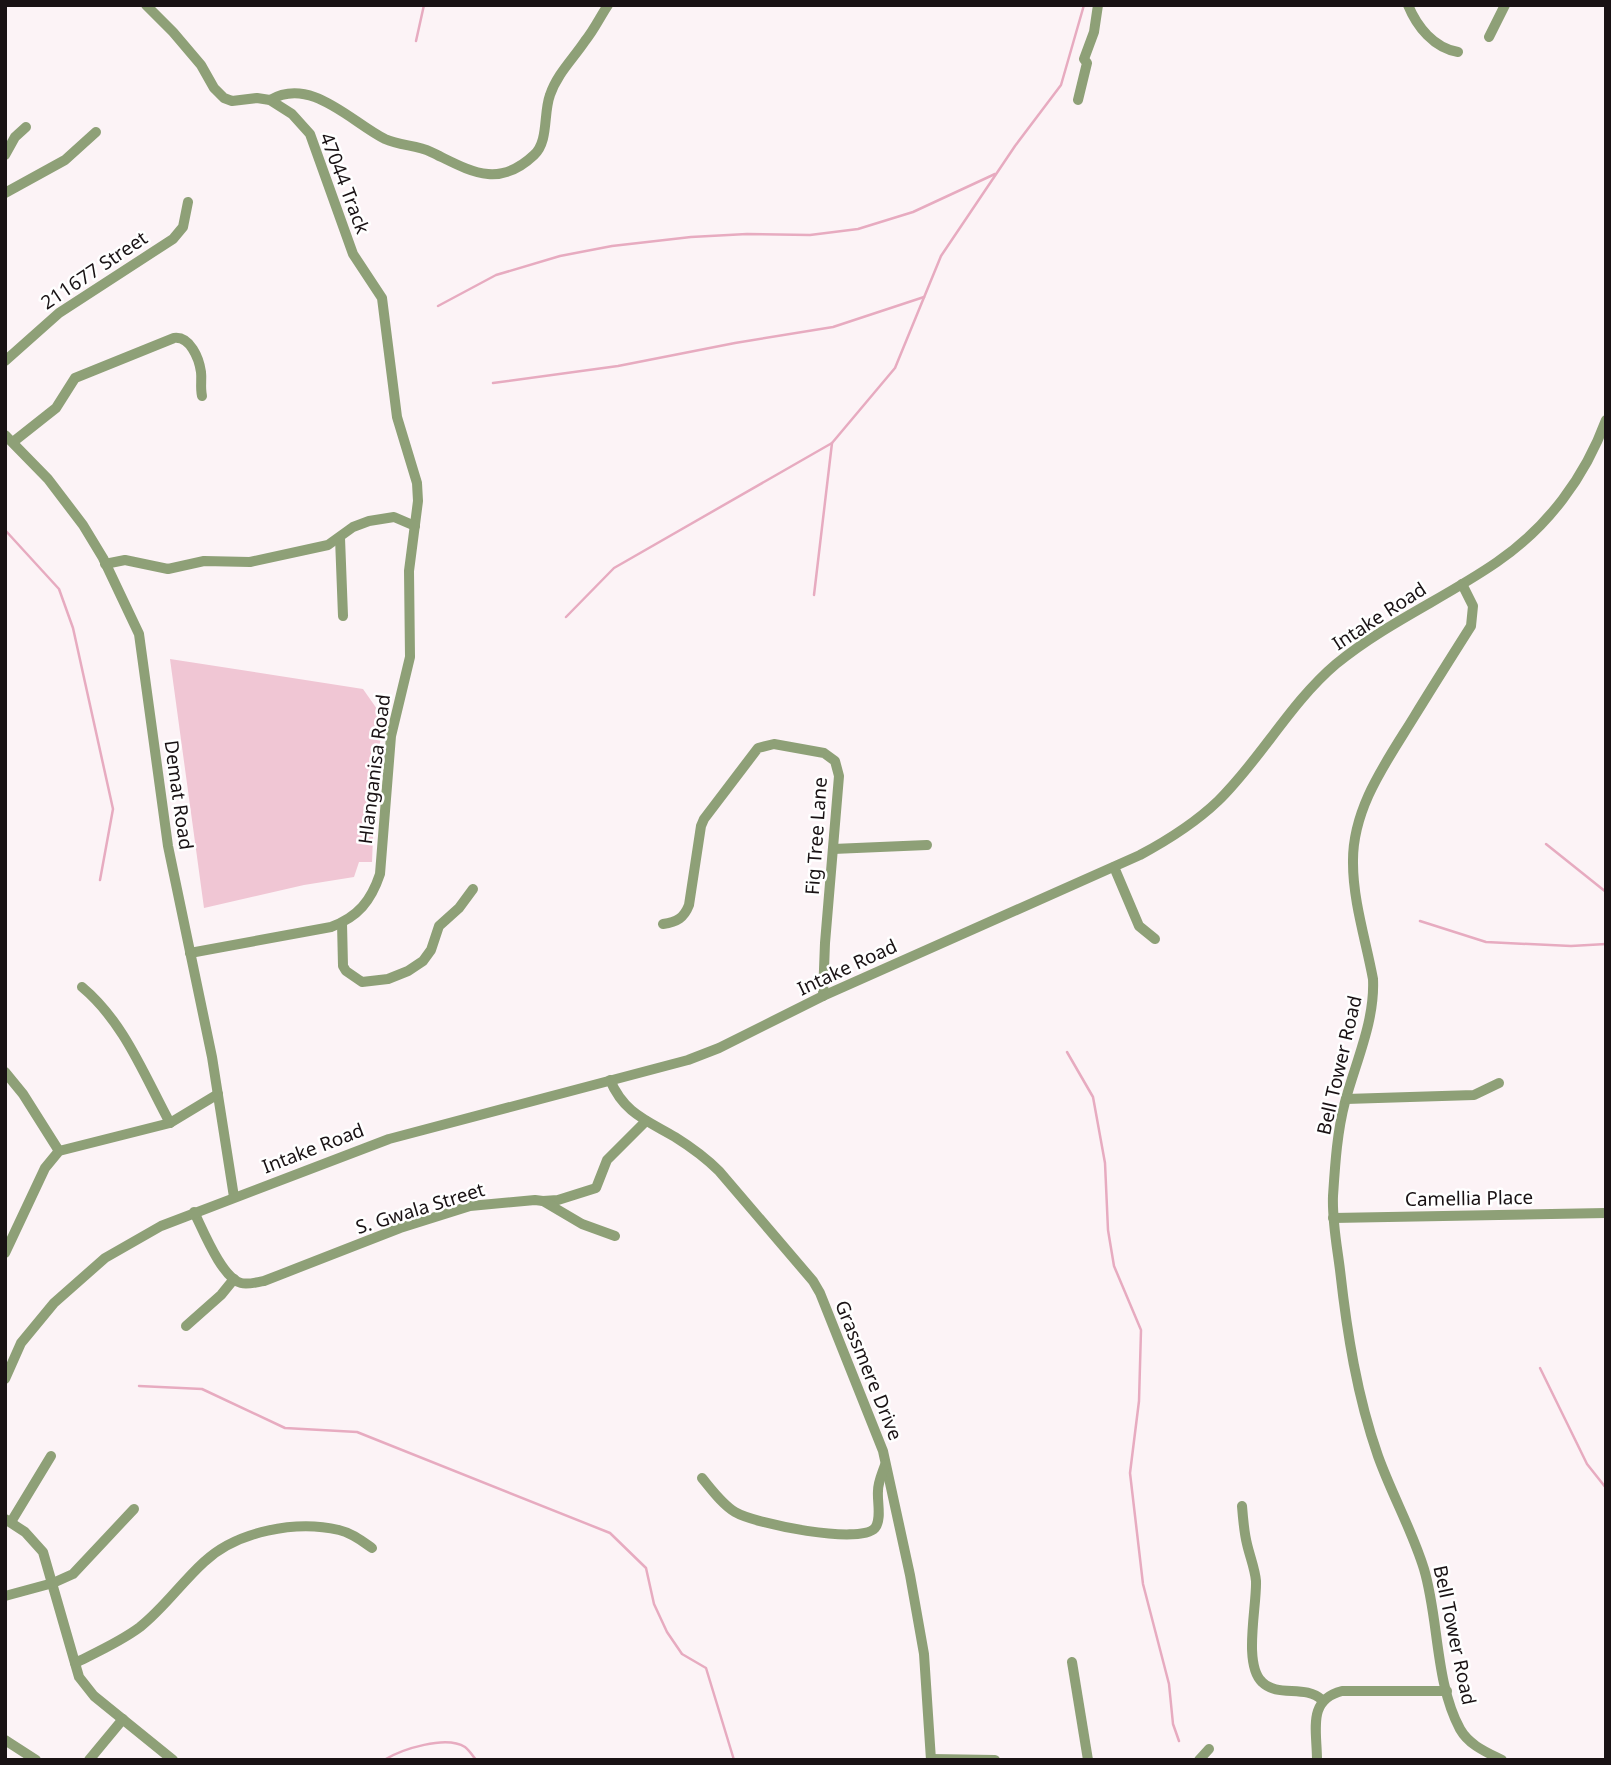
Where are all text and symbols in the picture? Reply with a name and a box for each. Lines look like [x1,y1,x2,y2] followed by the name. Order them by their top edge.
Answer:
[314,129,376,237] street label: 47044 Track
[36,225,152,315] street label: 211677 Street
[1327,576,1431,656] street label: Intake Road
[352,693,396,845] street label: Hlanganisa Road
[158,738,200,852] street label: Demat Road
[799,776,833,896] street label: Fig Tree Lane
[793,933,901,1001] street label: Intake Road
[1310,993,1368,1137] street label: Bell Tower Road
[258,1117,368,1179] street label: Intake Road
[352,1176,488,1240] street label: S. Gwala Street
[1405,1184,1533,1212] street label: Camellia Place
[829,1296,909,1444] street label: Grassmere Drive
[1427,1563,1483,1707] street label: Bell Tower Road

